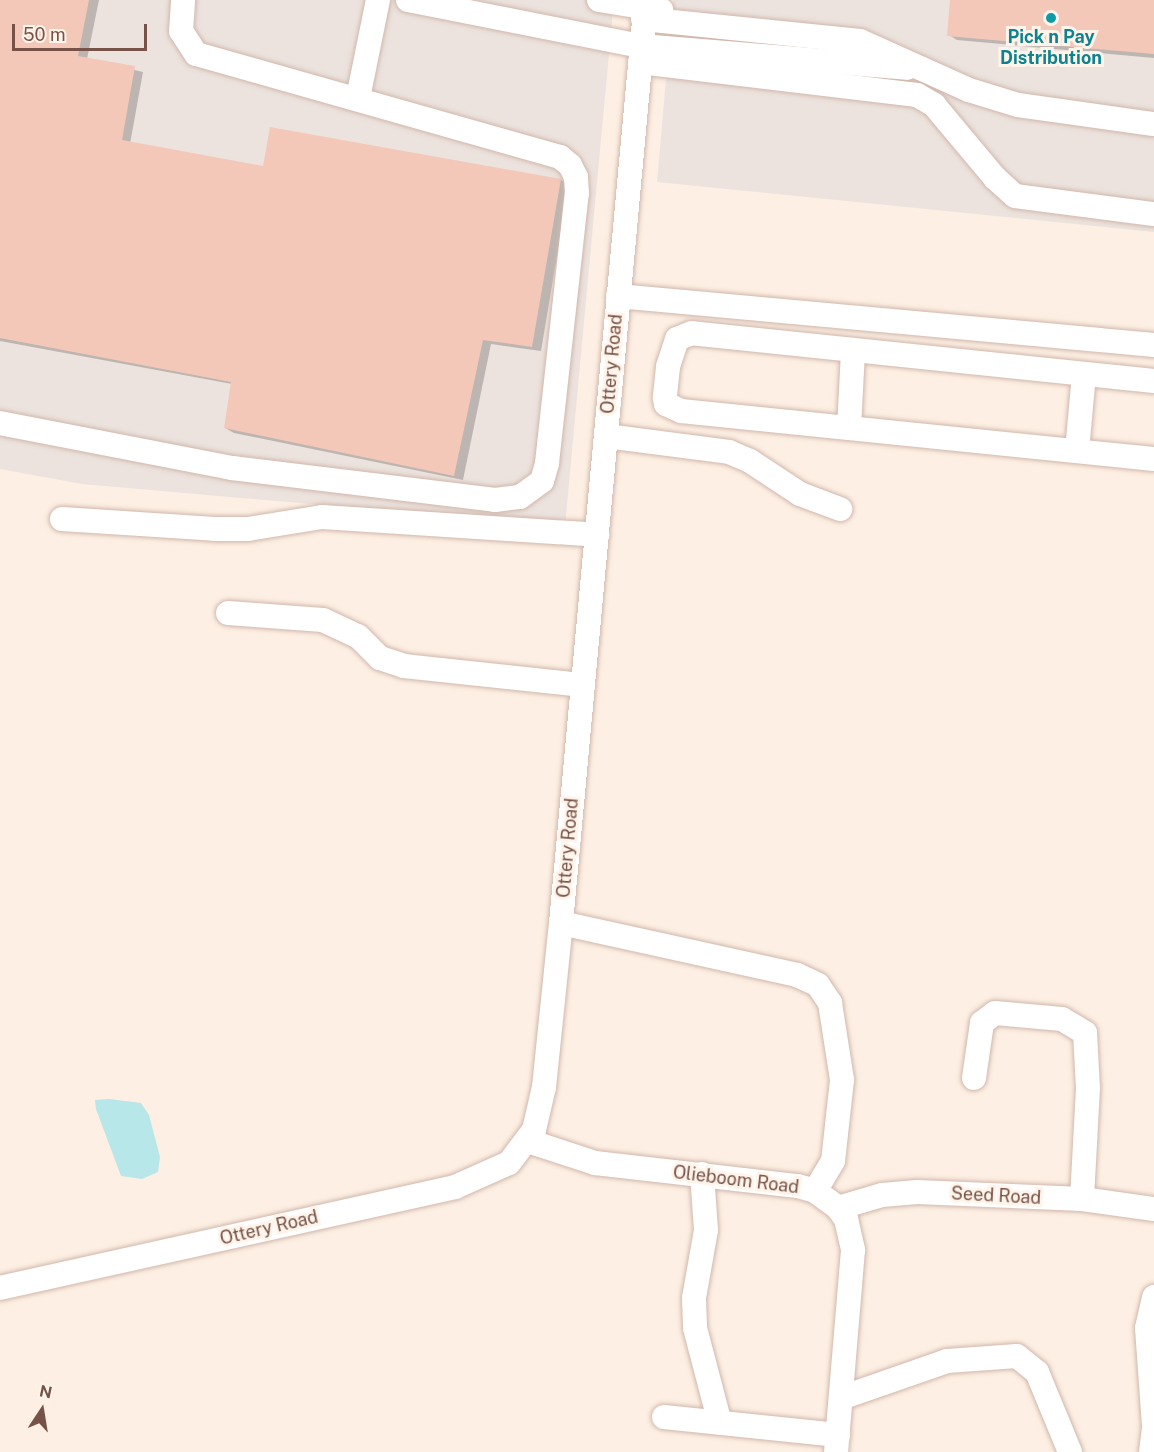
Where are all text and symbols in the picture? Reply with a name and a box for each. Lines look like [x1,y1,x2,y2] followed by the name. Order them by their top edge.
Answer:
[1044,11,1058,25] marker: Pick n Pay Distribution
[15,12,150,50] scale bar
[23,24,66,45] text: 50 m
[1000,27,1102,70] place label: Pick n Pay Distribution
[597,313,627,415] street label: Ottery Road
[553,797,583,899] street label: Ottery Road
[672,1162,800,1198] street label: Olieboom Road
[950,1183,1042,1209] street label: Seed Road
[218,1206,320,1250] street label: Ottery Road
[12,1380,72,1440] north arrow
[38,1381,54,1402] text: N

